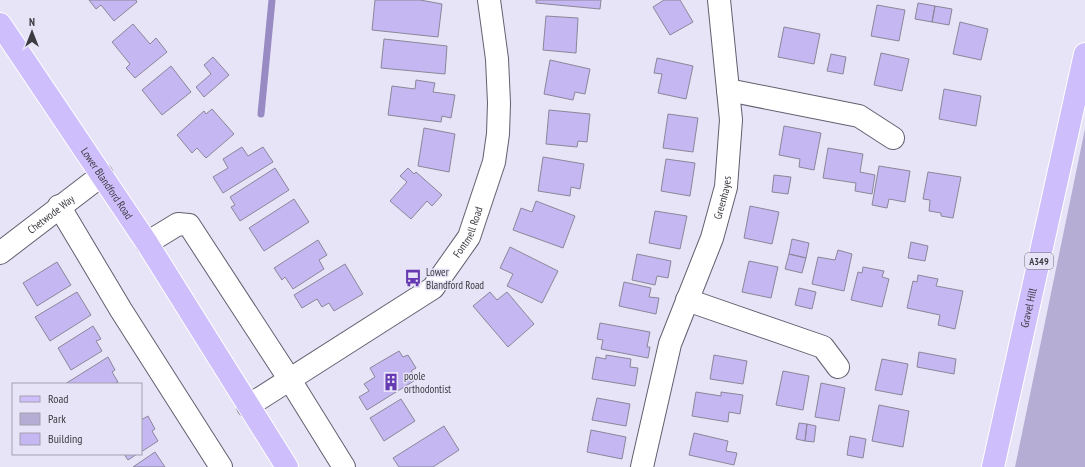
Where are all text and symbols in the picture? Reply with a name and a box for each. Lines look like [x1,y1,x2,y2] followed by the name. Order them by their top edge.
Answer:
[12,12,52,52] north arrow
[29,15,35,29] text: N
[78,145,136,222] street label: Lower Blandford Road
[711,175,734,221] street label: Greenhayes
[24,191,78,237] street label: Chetwode Way
[450,204,486,260] street label: Fontmell Road
[1025,253,1053,269] road number: A349
[426,265,484,292] place label: Lower Blandford Road
[403,268,423,288] bus stop icon: Lower Blandford Road
[1017,286,1040,329] street label: Gravel Hill
[404,369,451,396] place label: poole orthodontist
[381,372,401,392] building icon: poole orthodontist
[12,383,142,455] legend
[48,391,68,406] text: Road
[48,411,66,426] text: Park
[48,431,83,446] text: Building

